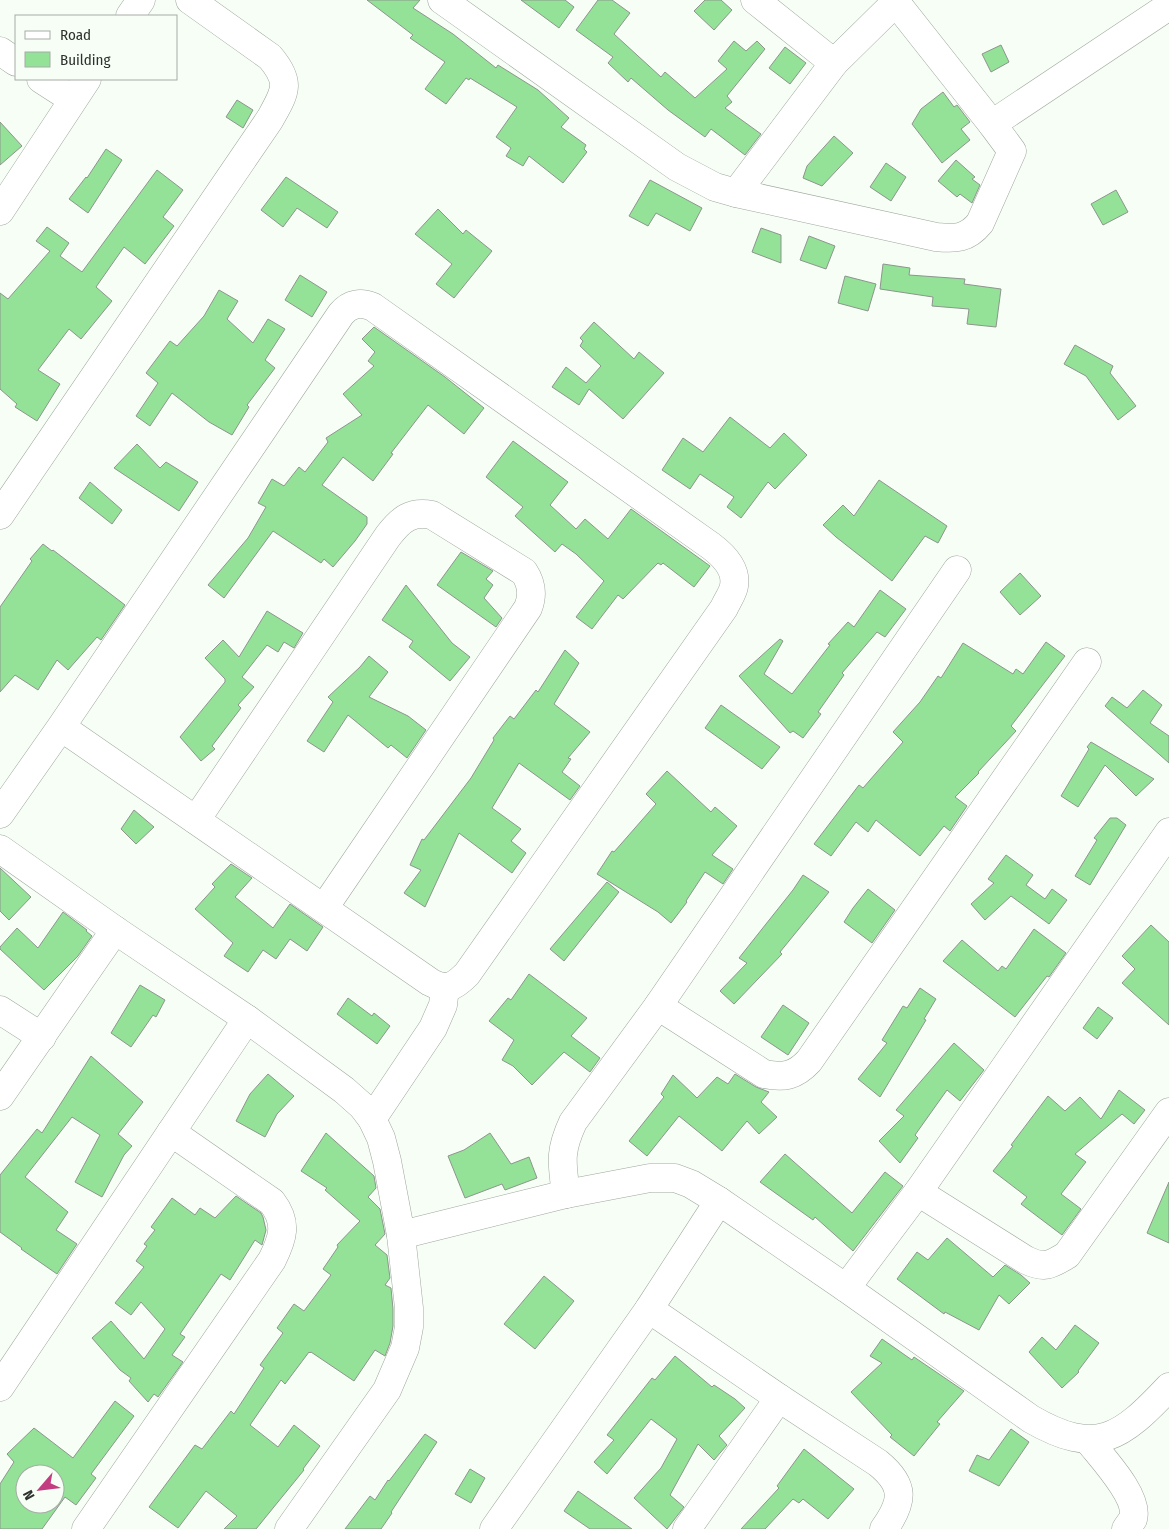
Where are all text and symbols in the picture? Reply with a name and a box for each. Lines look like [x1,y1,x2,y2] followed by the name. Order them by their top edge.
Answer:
[15,15,178,80] legend
[60,26,91,44] text: Road
[60,51,111,69] text: Building
[15,1464,65,1514] north arrow
[19,1487,38,1503] text: N

